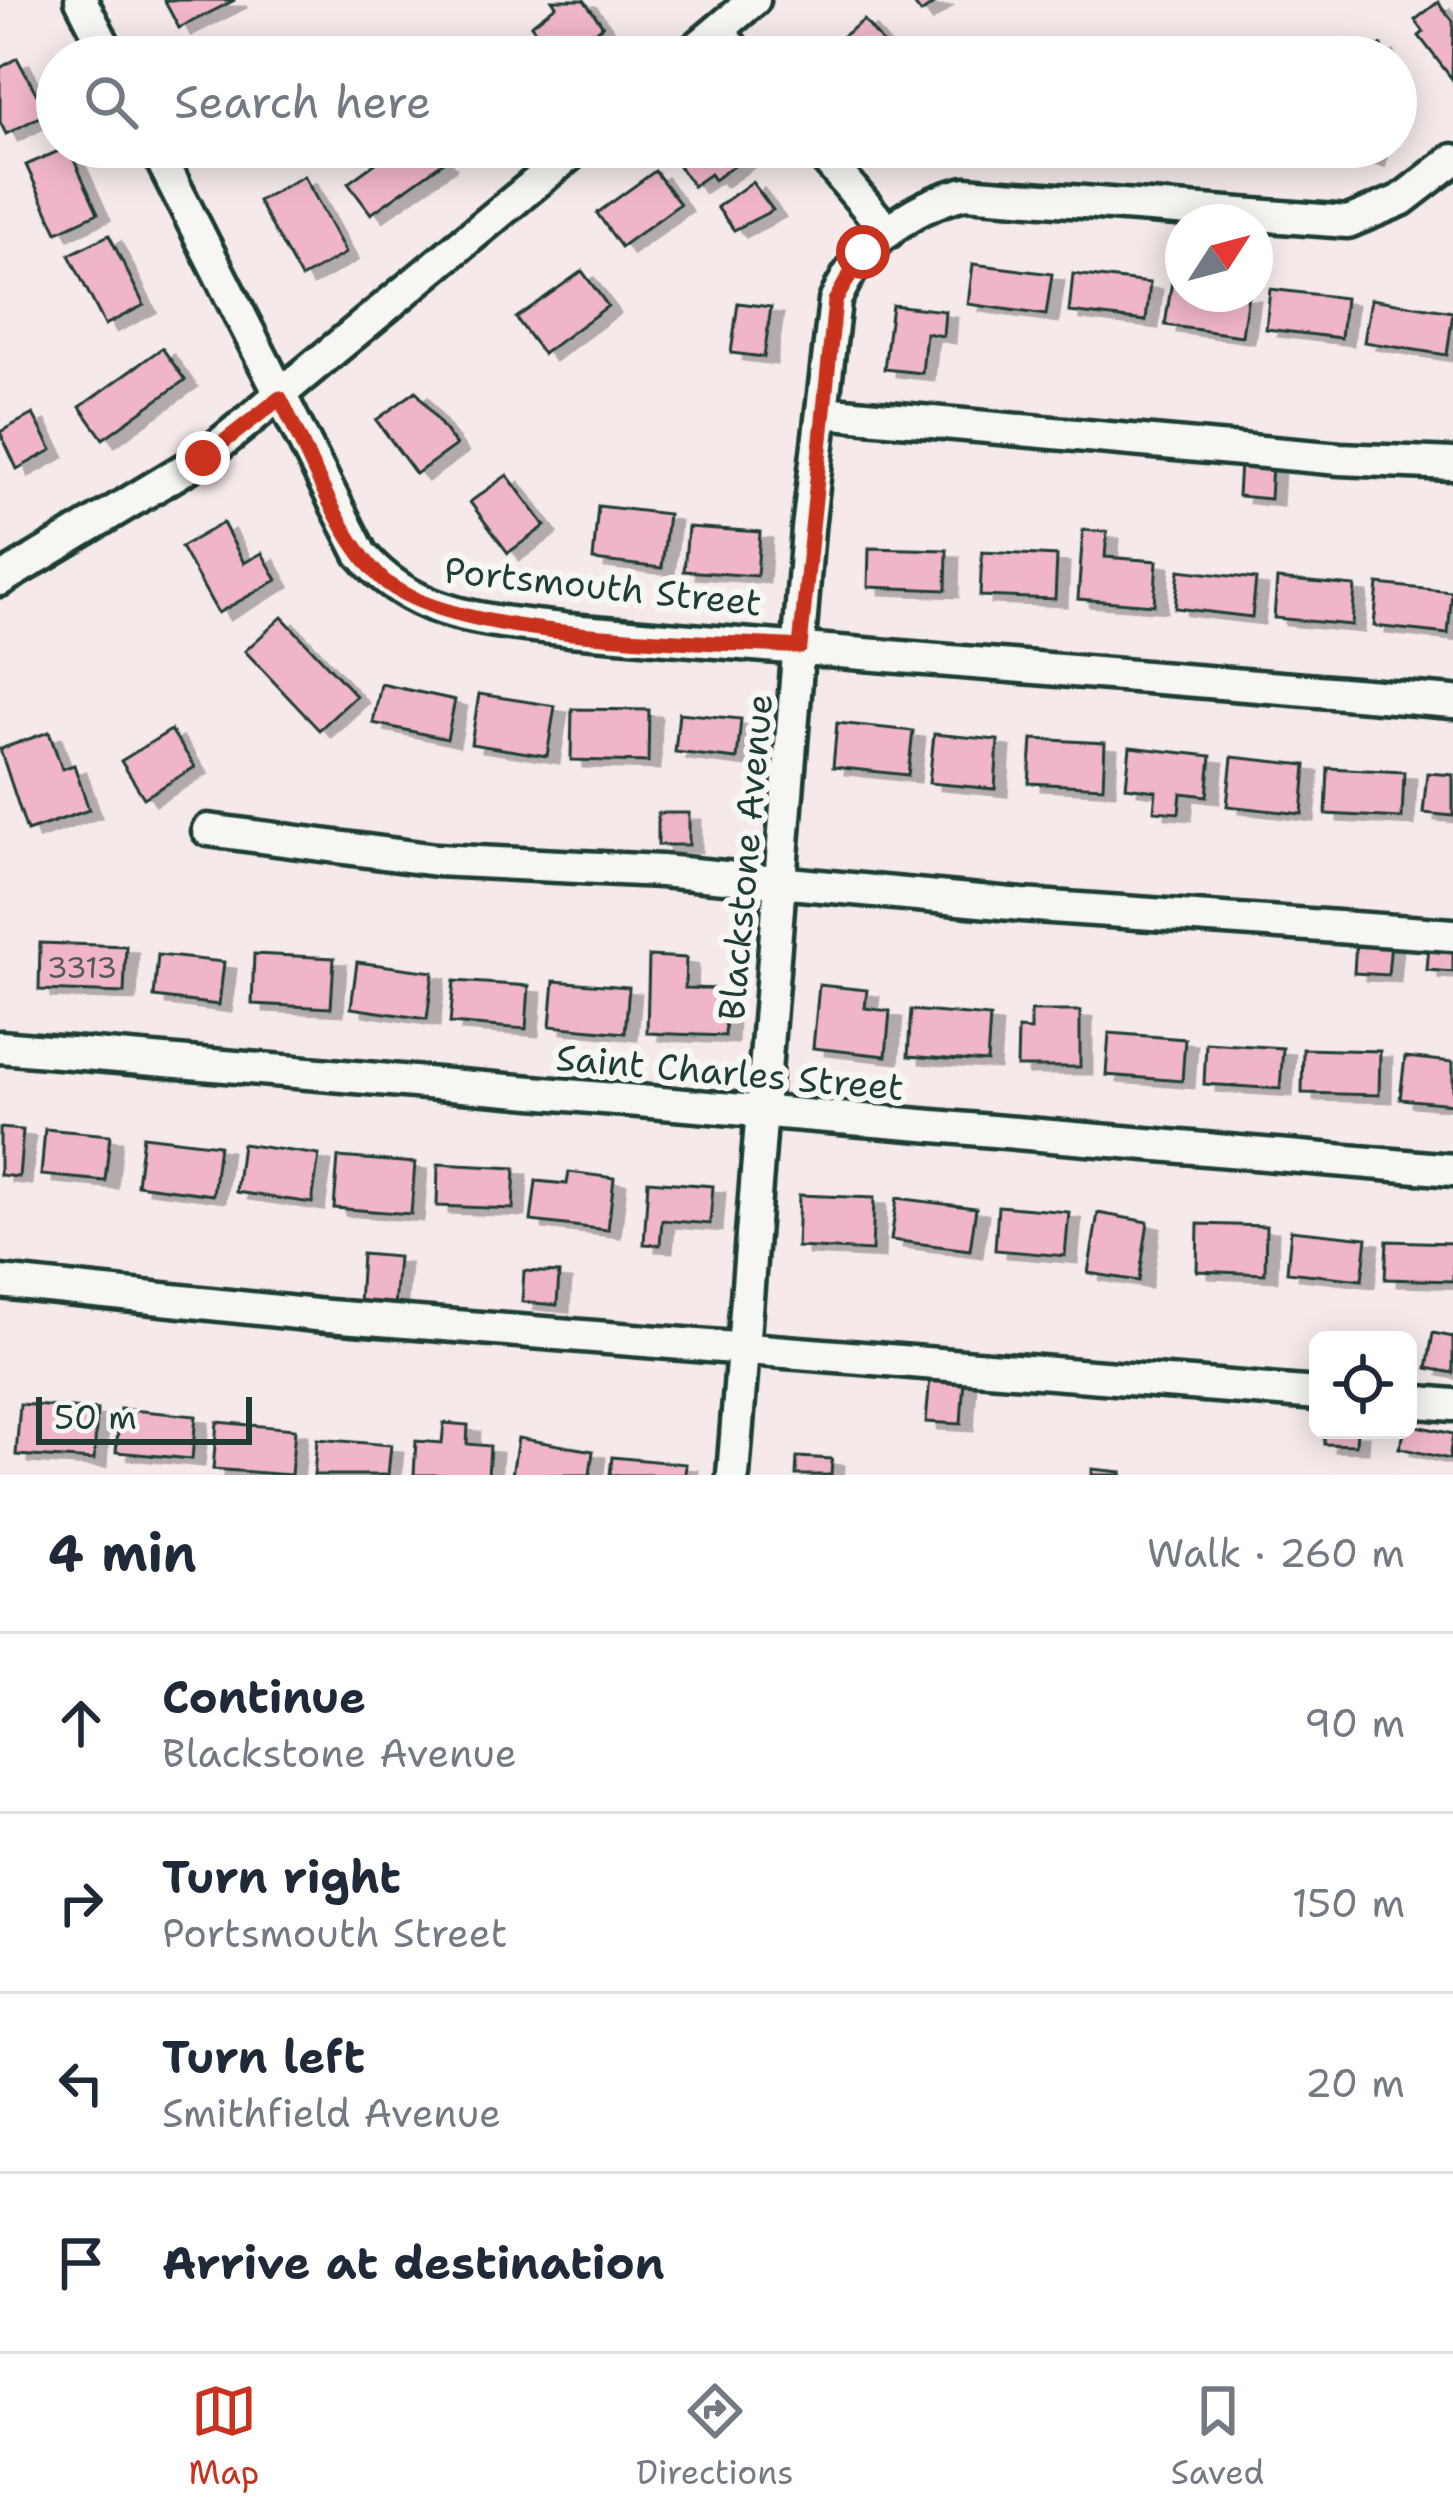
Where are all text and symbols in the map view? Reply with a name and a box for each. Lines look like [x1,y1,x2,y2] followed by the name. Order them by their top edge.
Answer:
[36,36,1417,168] search box
[78,69,144,135] icon: search
[174,72,431,132] text: Search here
[1165,204,1273,312] north arrow
[836,225,890,279] route start
[176,431,230,485] route end
[442,545,764,628] street label: Portsmouth Street
[707,692,784,1022] street label: Blackstone Avenue
[47,947,117,988] house number: 3313
[554,1033,906,1112] street label: Saint Charles Street
[1309,1331,1417,1439] map controls
[1309,1331,1417,1439] button: locate
[36,1391,252,1444] scale bar
[54,1395,137,1440] text: 50 m
[48,1519,197,1587] text: 4 min
[1147,1527,1405,1579] text: Walk · 260 m
[162,1667,366,1727] text: Continue
[48,1690,114,1756] icon: ahead
[1304,1697,1405,1749] text: 90 m
[162,1727,517,1779] text: Blackstone Avenue
[162,1847,401,1907] text: Turn right
[48,1870,114,1936] icon: right
[1292,1877,1405,1929] text: 150 m
[162,1907,508,1959] text: Portsmouth Street
[162,2027,365,2087] text: Turn left
[48,2050,114,2116] icon: left
[1305,2057,1405,2109] text: 20 m
[162,2087,501,2139] text: Smithfield Avenue
[48,2230,114,2296] icon: arrive
[162,2233,665,2293] text: Arrive at destination
[189,2378,259,2495] tab: Map
[636,2378,794,2495] tab: Directions
[1171,2378,1264,2495] tab: Saved

